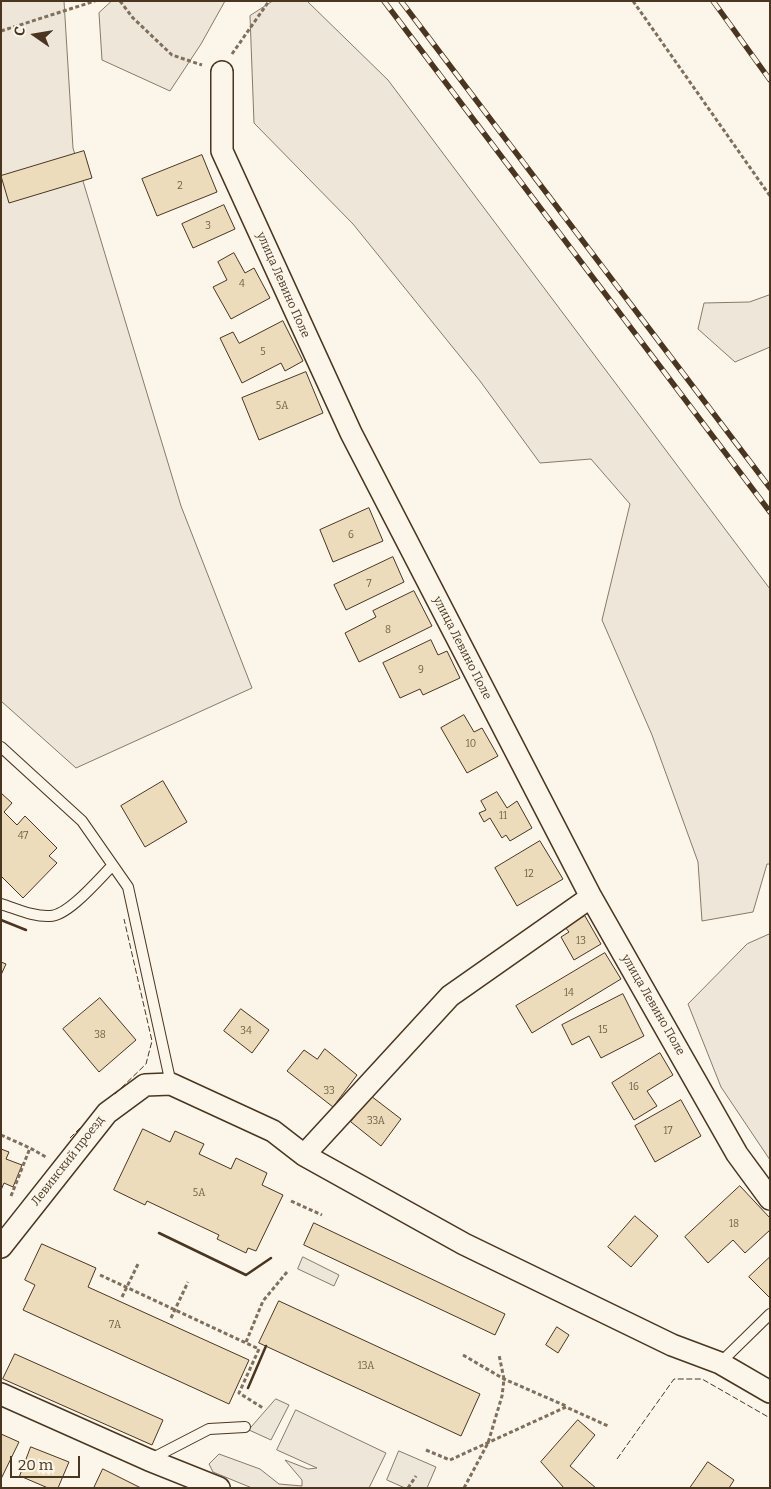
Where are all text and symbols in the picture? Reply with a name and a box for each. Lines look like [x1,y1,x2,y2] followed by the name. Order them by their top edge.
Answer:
[10,10,60,60] north arrow
[11,25,29,38] text: С
[177,180,183,192] house number: 2
[205,220,211,232] house number: 3
[253,230,313,340] street label: улица Левино Поле
[239,278,245,290] house number: 4
[260,346,266,358] house number: 5
[276,400,288,412] house number: 5А
[348,529,354,541] house number: 6
[366,578,372,590] house number: 7
[430,594,494,702] street label: улица Левино Поле
[385,624,391,636] house number: 8
[418,664,424,676] house number: 9
[466,738,476,750] house number: 10
[499,810,507,822] house number: 11
[18,830,28,842] house number: 47
[524,868,534,880] house number: 12
[576,935,586,947] house number: 13
[618,952,688,1058] street label: улица Левино Поле
[564,987,574,999] house number: 14
[598,1024,608,1036] house number: 15
[240,1025,252,1037] house number: 34
[94,1029,106,1041] house number: 38
[629,1081,639,1093] house number: 16
[323,1085,335,1097] house number: 33
[29,1113,107,1209] street label: Левинский проезд
[367,1115,385,1127] house number: 33А
[664,1125,672,1137] house number: 17
[193,1187,205,1199] house number: 5А
[729,1218,739,1230] house number: 18
[109,1319,121,1331] house number: 7А
[358,1360,374,1372] house number: 13А
[12,1446,82,1478] scale bar
[18,1456,53,1474] text: 20 m

